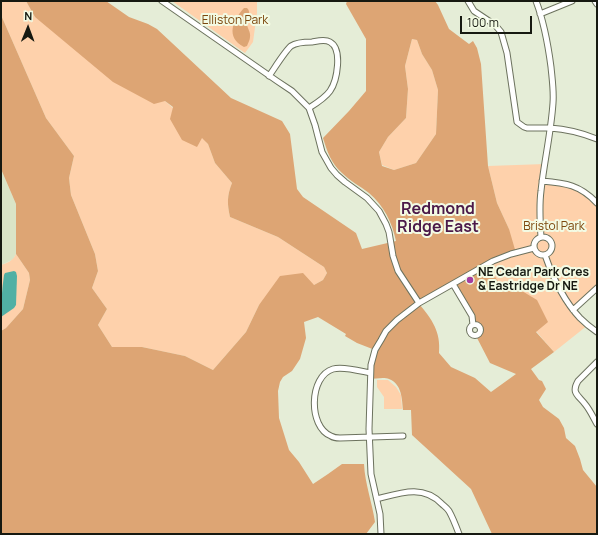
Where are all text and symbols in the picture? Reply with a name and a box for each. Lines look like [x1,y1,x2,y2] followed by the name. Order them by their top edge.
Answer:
[8,8,48,48] north arrow
[24,8,32,23] text: N
[462,8,534,34] scale bar
[202,14,268,28] park label: Elliston Park
[467,14,499,31] text: 100 m
[397,200,479,238] district label: Redmond Ridge East
[523,220,585,234] park label: Bristol Park
[478,266,589,294] place label: NE Cedar Park Cres & Eastridge Dr NE
[465,275,475,285] marker: NE Cedar Park Cres & Eastridge Dr NE

